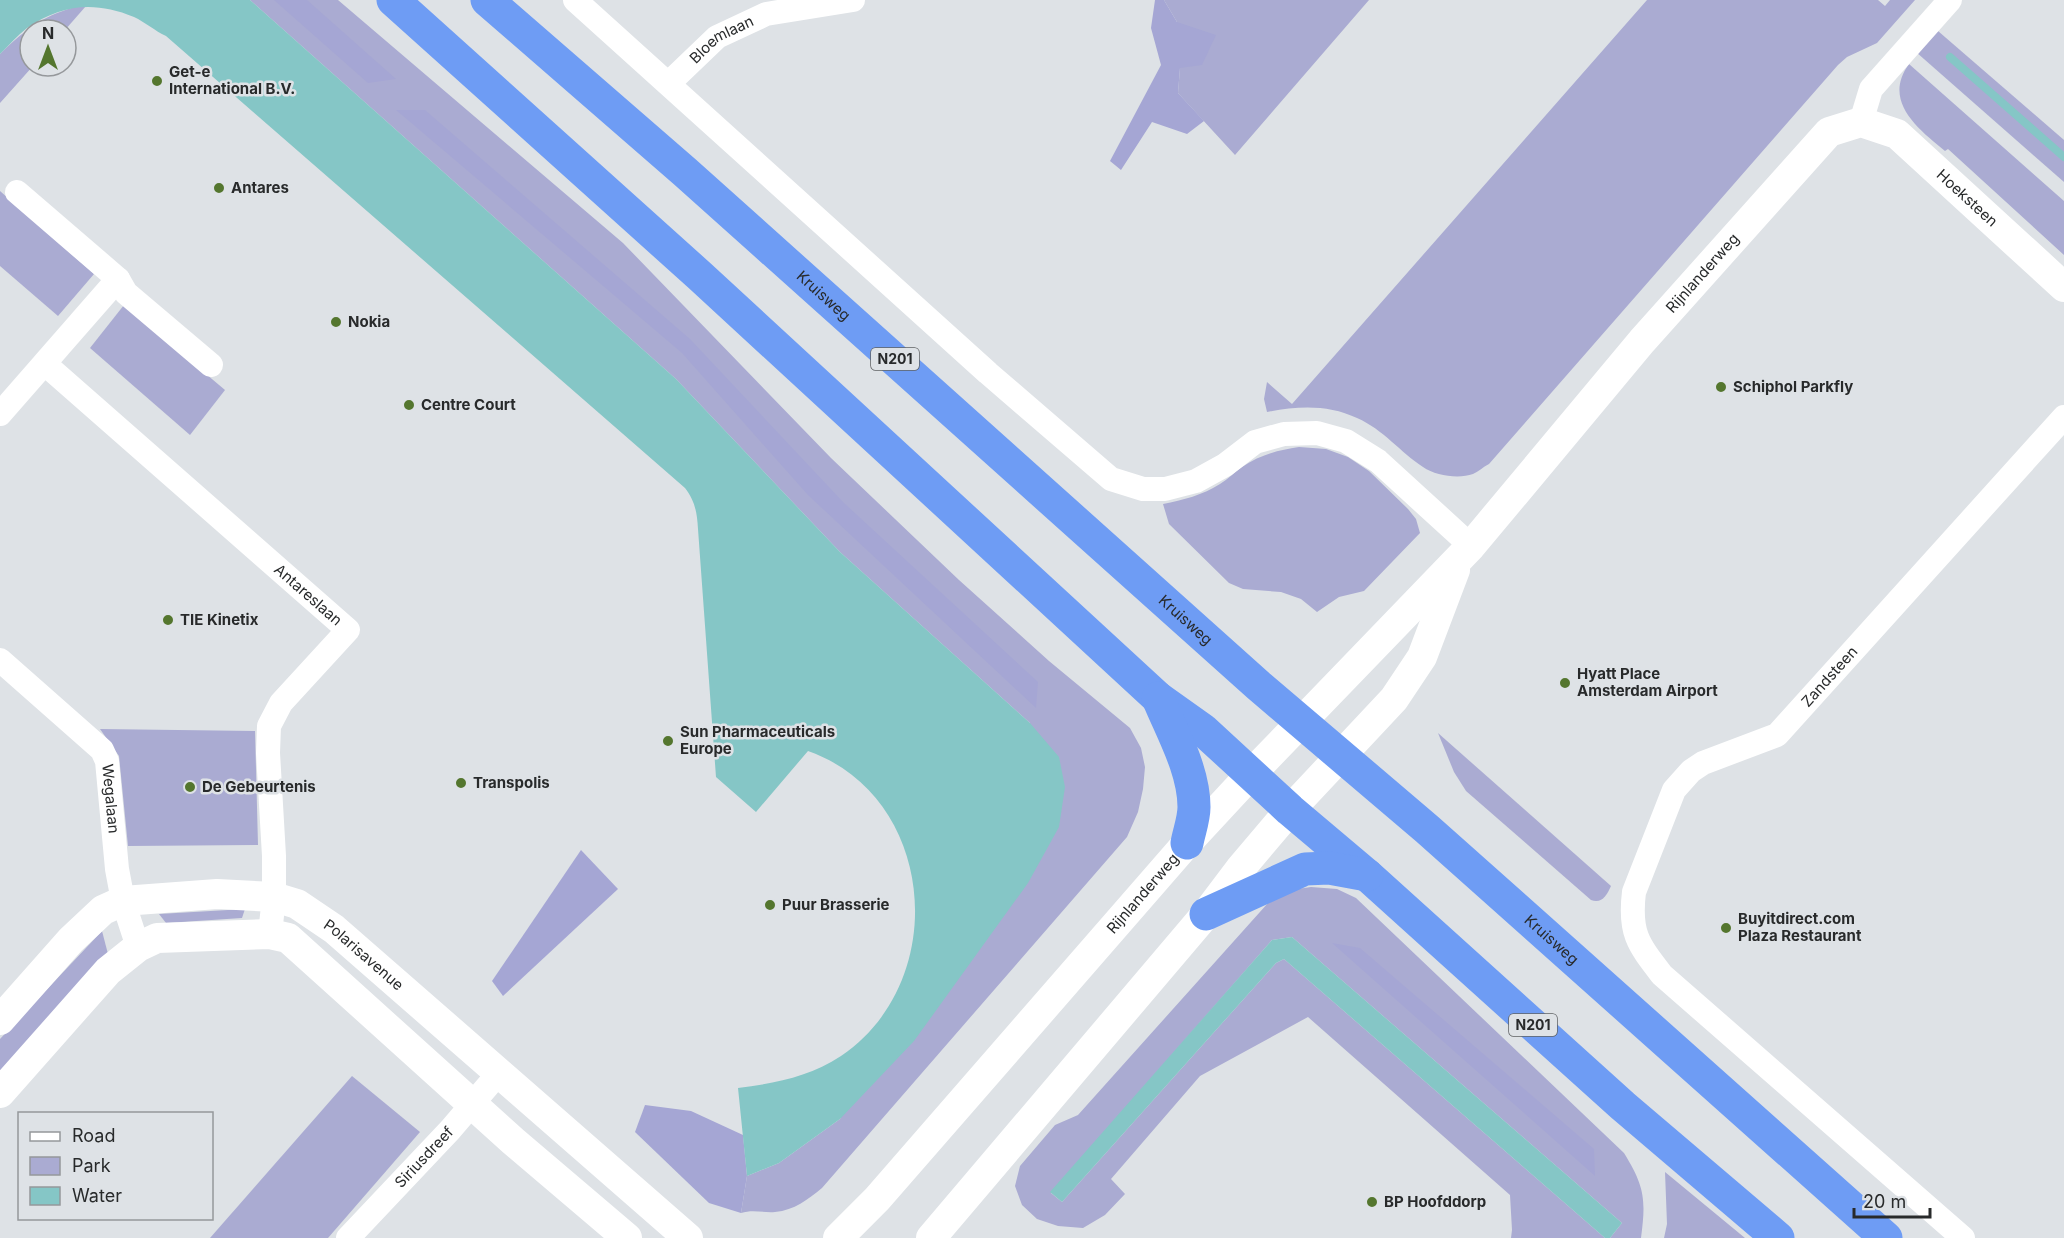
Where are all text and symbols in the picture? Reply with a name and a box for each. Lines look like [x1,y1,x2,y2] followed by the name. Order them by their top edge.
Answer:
[685,11,756,67] street label: Bloemlaan
[18,18,78,78] north arrow
[42,23,54,43] text: N
[169,62,295,98] place label: Get-e International B.V.
[150,74,164,88] marker: Get-e International B.V.
[1933,165,2002,231] street label: Hoeksteen
[231,178,289,197] place label: Antares
[212,181,226,195] marker: Antares
[1662,229,1743,317] street label: Rijnlanderweg
[793,266,855,325] street label: Kruisweg
[348,312,390,331] place label: Nokia
[329,315,343,329] marker: Nokia
[871,348,919,370] road number: N201
[1733,377,1853,396] place label: Schiphol Parkfly
[1714,380,1728,394] marker: Schiphol Parkfly
[421,395,516,414] place label: Centre Court
[402,398,416,412] marker: Centre Court
[270,560,346,629] street label: Antareslaan
[1155,591,1217,649] street label: Kruisweg
[180,610,259,629] place label: TIE Kinetix
[161,613,175,627] marker: TIE Kinetix
[1797,642,1861,711] street label: Zandsteen
[1577,664,1718,700] place label: Hyatt Place Amsterdam Airport
[1558,676,1572,690] marker: Hyatt Place Amsterdam Airport
[680,722,835,758] place label: Sun Pharmaceuticals Europe
[661,734,675,748] marker: Sun Pharmaceuticals Europe
[98,763,124,834] street label: Wegalaan
[473,773,550,792] place label: Transpolis
[454,776,468,790] marker: Transpolis
[202,777,316,796] place label: De Gebeurtenis
[183,780,197,794] marker: De Gebeurtenis
[1102,849,1183,937] street label: Rijnlanderweg
[782,895,890,914] place label: Puur Brasserie
[763,898,777,912] marker: Puur Brasserie
[1738,909,1862,945] place label: Buyitdirect.com Plaza Restaurant
[1521,910,1583,969] street label: Kruisweg
[320,915,408,994] street label: Polarisavenue
[1719,921,1733,935] marker: Buyitdirect.com Plaza Restaurant
[1509,1014,1557,1036] road number: N201
[18,1112,213,1220] legend
[390,1122,458,1192] street label: Siriusdreef
[72,1125,115,1146] text: Road
[72,1155,111,1176] text: Park
[1854,1181,1930,1219] scale bar
[72,1185,122,1206] text: Water
[1863,1191,1906,1212] text: 20 m
[1384,1192,1486,1211] place label: BP Hoofddorp
[1365,1195,1379,1209] marker: BP Hoofddorp

